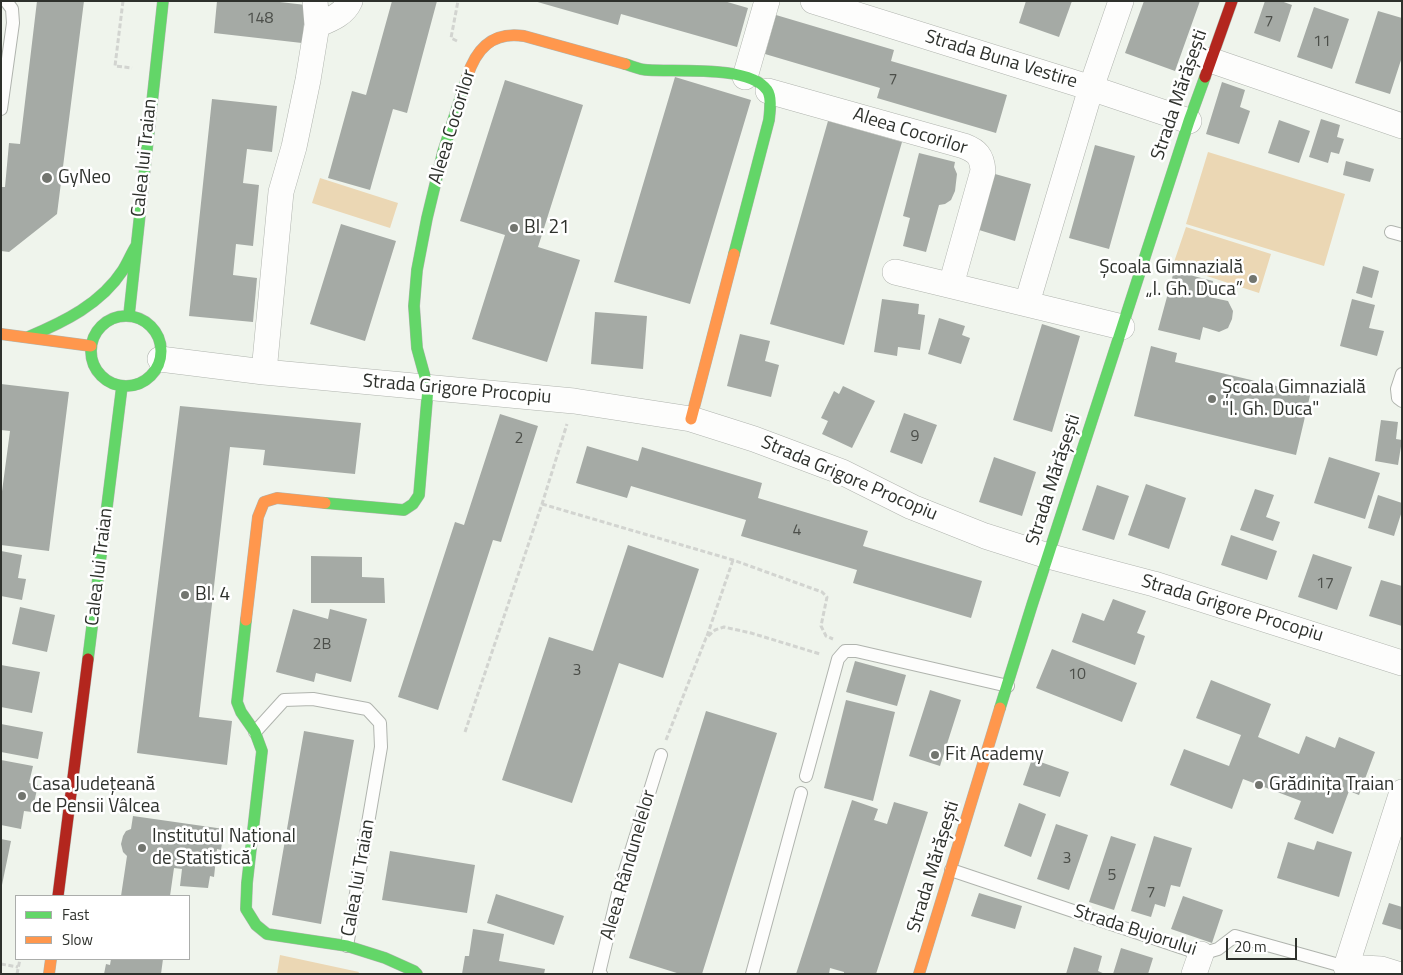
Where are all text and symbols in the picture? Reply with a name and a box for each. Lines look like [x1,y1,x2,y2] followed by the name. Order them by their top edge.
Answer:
[247,9,273,29] house number: 148
[1265,12,1273,32] house number: 7
[922,26,1080,94] street label: Strada Buna Vestire
[1147,27,1213,163] street label: Strada Mărășești
[1313,32,1331,52] house number: 11
[425,67,481,187] street label: Aleea Cocorilor
[889,70,897,90] house number: 7
[127,98,163,218] street label: Calea lui Traian
[850,104,970,160] street label: Aleea Cocorilor
[58,167,111,189] place label: GyNeo
[40,171,54,185] marker: GyNeo
[524,217,570,239] place label: Bl. 21
[508,222,520,234] marker: Bl. 21
[1099,257,1243,301] place label: Școala Gimnazială „I. Gh. Duca”
[1247,273,1259,285] marker: Școala Gimnazială „I. Gh. Duca”
[362,370,552,410] street label: Strada Grigore Procopiu
[1222,377,1366,421] place label: Școala Gimnazială "I. Gh. Duca"
[1206,393,1218,405] marker: Școala Gimnazială "I. Gh. Duca"
[1022,412,1086,548] street label: Strada Mărășești
[911,427,919,447] house number: 9
[515,429,523,449] house number: 2
[757,432,941,526] street label: Strada Grigore Procopiu
[81,507,119,627] street label: Calea lui Traian
[793,521,801,541] house number: 4
[1138,570,1326,648] street label: Strada Grigore Procopiu
[1316,574,1334,594] house number: 17
[195,584,230,606] place label: Bl. 4
[179,589,191,601] marker: Bl. 4
[313,635,331,655] house number: 2B
[573,661,581,681] house number: 3
[1068,665,1086,685] house number: 10
[945,744,1044,766] place label: Fit Academy
[929,749,941,761] marker: Fit Academy
[32,774,160,818] place label: Casa Județeană de Pensii Vâlcea
[1269,774,1394,796] place label: Grădinița Traian
[1253,779,1265,791] marker: Grădinița Traian
[597,787,661,943] street label: Aleea Rândunelelor
[16,790,28,802] marker: Casa Județeană de Pensii Vâlcea
[903,798,965,936] street label: Strada Mărășești
[337,818,381,938] street label: Calea lui Traian
[152,826,296,870] place label: Institutul Național de Statistică
[136,842,148,854] marker: Institutul Național de Statistică
[1063,849,1071,869] house number: 3
[1108,866,1116,886] house number: 5
[1147,883,1155,903] house number: 7
[15,895,190,960] legend
[1071,900,1199,962] street label: Strada Bujorului
[62,903,89,926] text: Fast
[62,928,93,951] text: Slow
[1228,928,1299,960] scale bar
[1234,935,1267,958] text: 20 m

